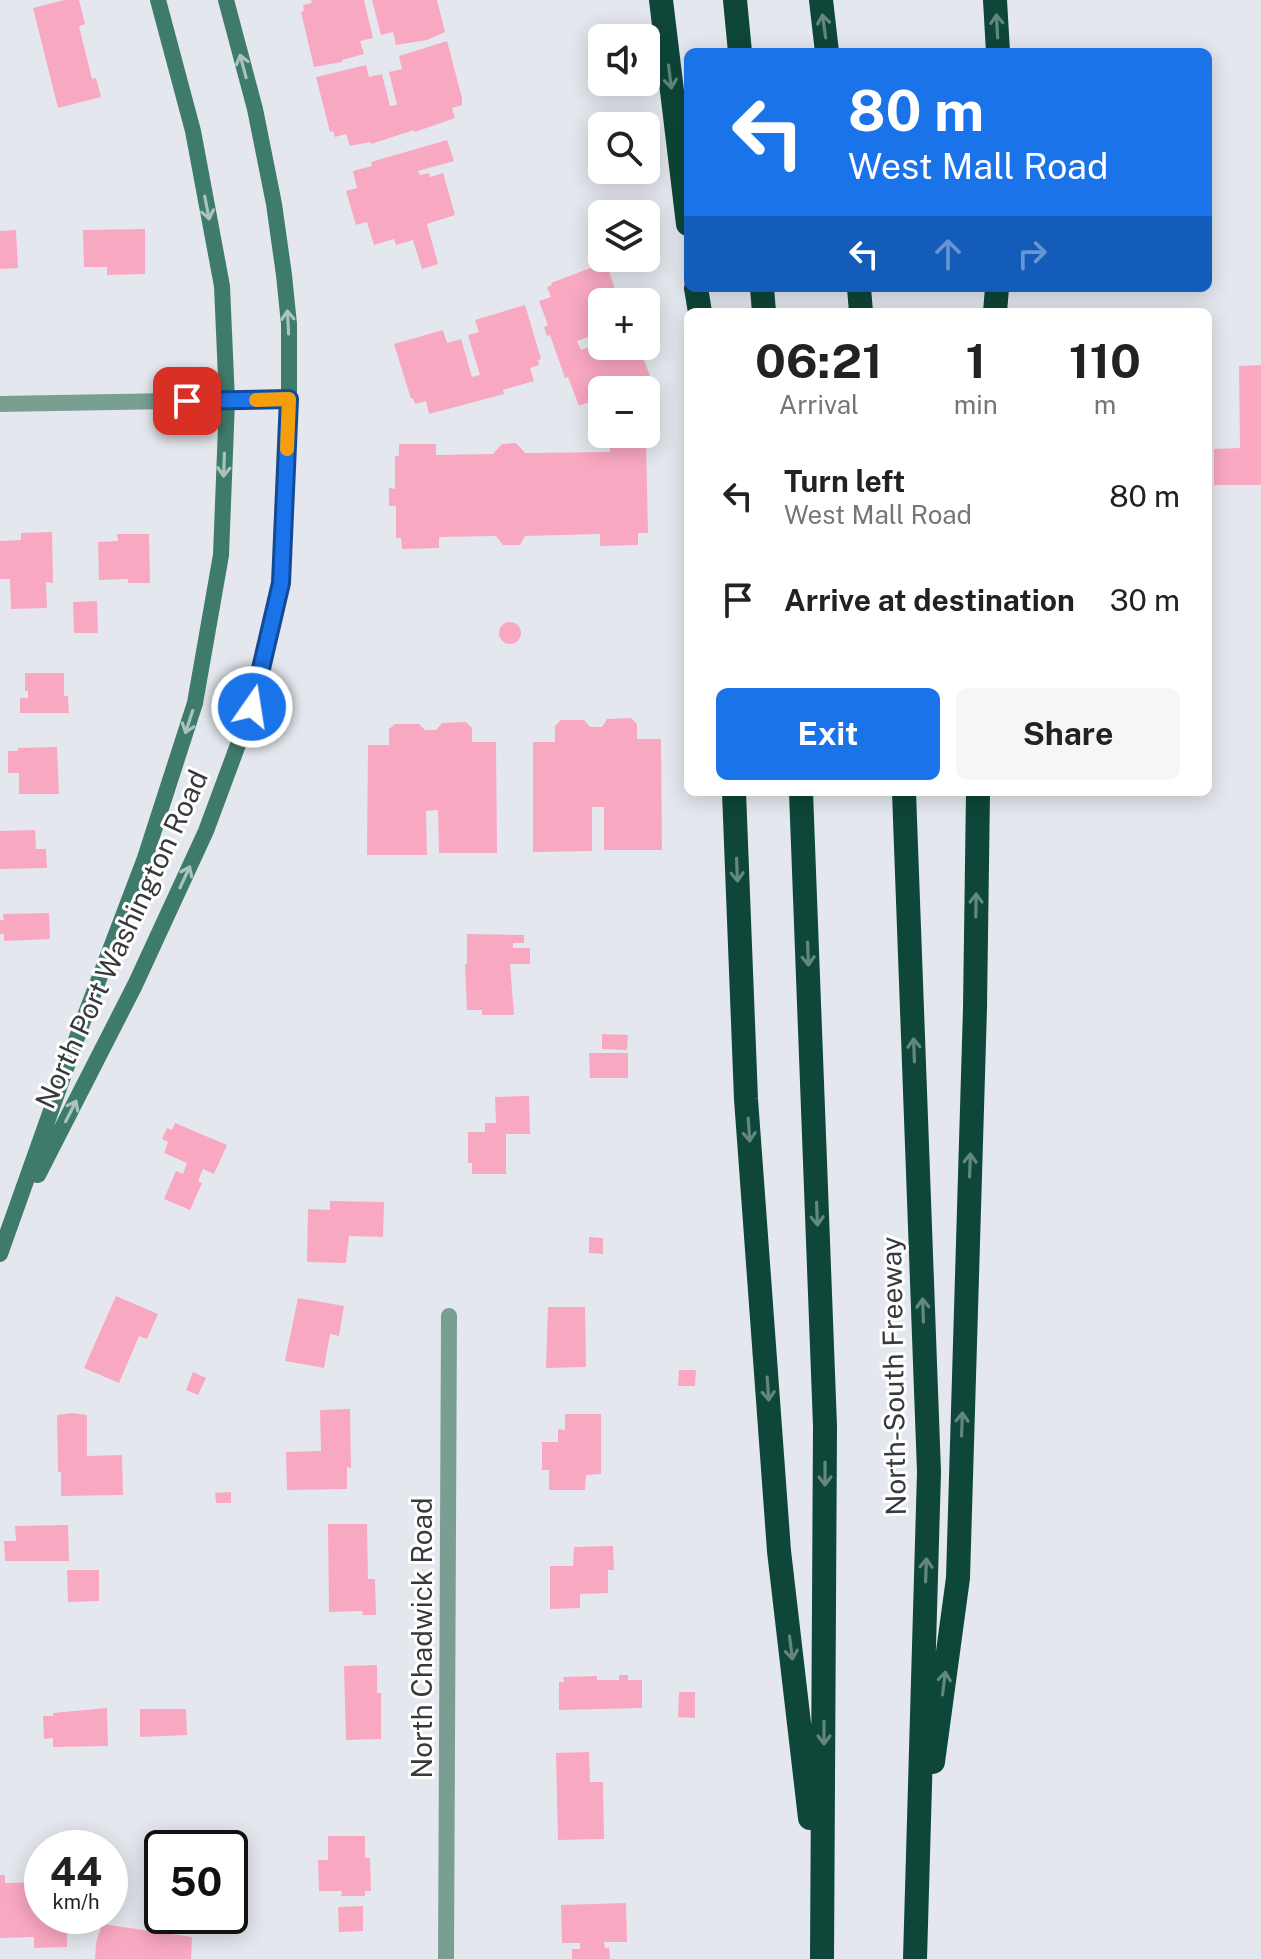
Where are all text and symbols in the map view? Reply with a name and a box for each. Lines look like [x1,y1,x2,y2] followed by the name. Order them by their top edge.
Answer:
[989,13,1004,40] one-way arrow
[816,14,831,39] one-way arrow
[588,24,660,448] map controls
[588,24,660,96] button: sound
[235,53,250,79] one-way arrow
[663,64,678,90] one-way arrow
[848,78,984,144] text: 80 m
[716,80,820,184] icon: left
[588,112,660,184] button: search
[848,145,1108,187] text: West Mall Road
[200,194,215,220] one-way arrow
[588,200,660,272] button: layers
[842,232,886,276] icon: left
[926,232,970,276] icon: ahead
[1010,232,1054,276] icon: right
[588,288,660,360] button: +
[280,309,295,335] one-way arrow
[755,332,883,389] text: 06:21
[965,332,986,389] text: 1
[1069,332,1141,389] text: 110
[153,367,221,435] pin
[588,376,660,448] button: −
[165,379,209,423] icon: arrive
[779,389,859,420] text: Arrival
[954,389,998,420] text: min
[1094,389,1116,420] text: m
[217,451,232,478] one-way arrow
[784,463,905,499] text: Turn left
[716,474,760,518] icon: left
[1109,478,1180,514] text: 80 m
[784,499,972,530] text: West Mall Road
[716,578,760,622] icon: arrive
[784,582,1075,618] text: Arrive at destination
[1110,582,1180,618] text: 30 m
[210,665,294,749] position arrow
[716,688,940,780] button: Exit
[956,688,1180,780] button: Share
[181,709,196,735] one-way arrow
[28,765,214,1113] street label: North Port Washington Road
[729,856,744,883] one-way arrow
[178,865,193,889] one-way arrow
[968,892,984,919] one-way arrow
[800,940,815,967] one-way arrow
[906,1037,921,1064] one-way arrow
[63,1099,79,1123] one-way arrow
[742,1116,757,1143] one-way arrow
[962,1152,978,1179] one-way arrow
[810,1200,825,1227] one-way arrow
[874,1236,912,1516] street label: North-South Freeway
[916,1297,931,1324] one-way arrow
[761,1375,776,1402] one-way arrow
[955,1411,970,1438] one-way arrow
[817,1460,833,1487] one-way arrow
[405,1497,438,1779] street label: North Chadwick Road
[918,1557,933,1584] one-way arrow
[783,1634,798,1661] one-way arrow
[937,1671,952,1697] one-way arrow
[816,1719,831,1746] one-way arrow
[144,1830,248,1934] speed limit sign: 50
[50,1848,102,1895] text: 44
[52,1890,100,1914] text: km/h

